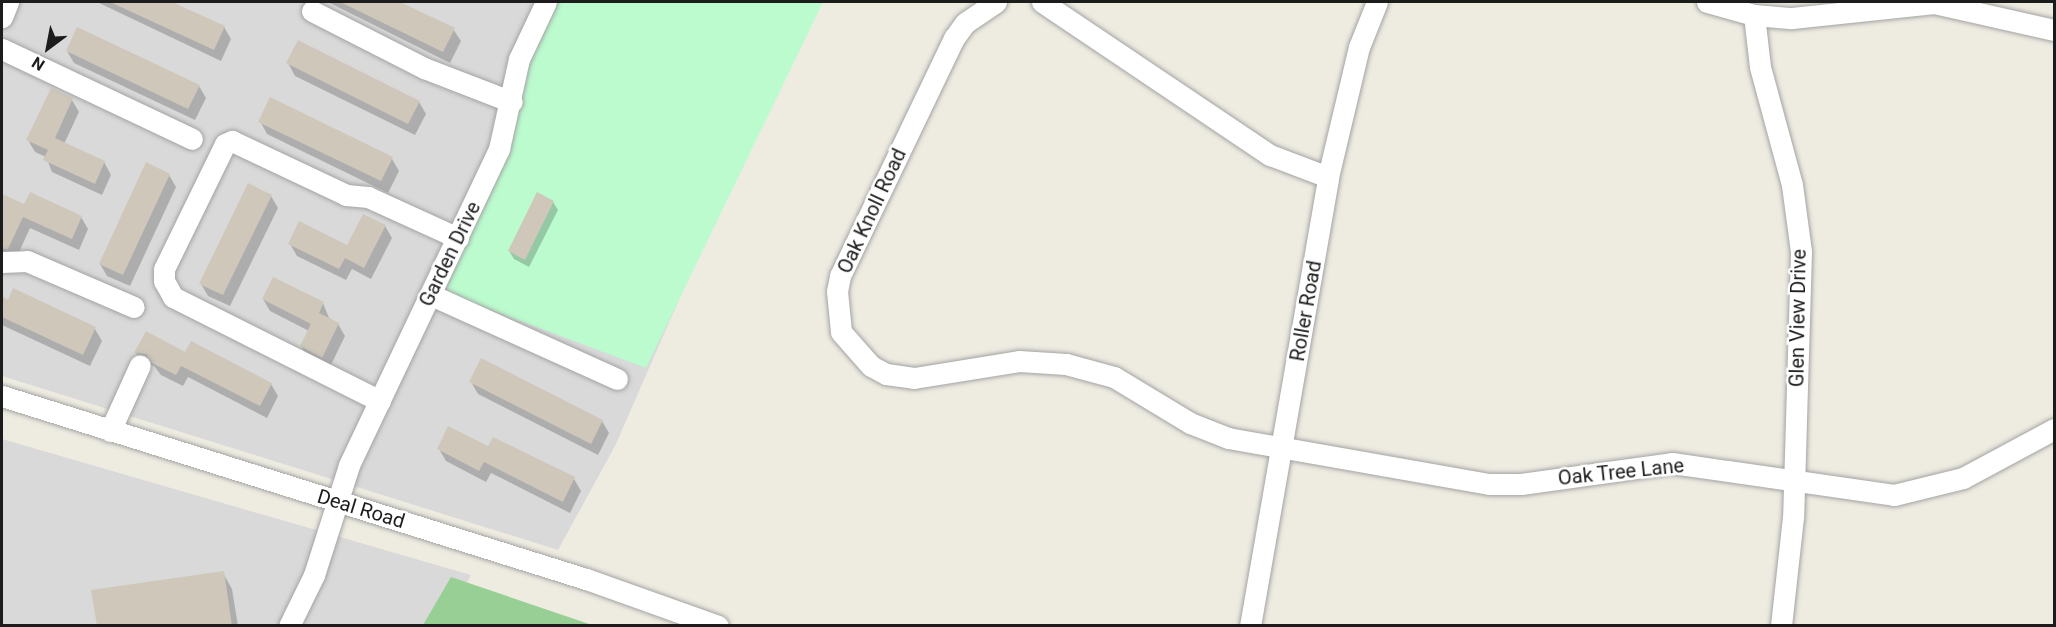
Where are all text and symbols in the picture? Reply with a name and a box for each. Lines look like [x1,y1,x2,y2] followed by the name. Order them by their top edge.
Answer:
[18,18,78,78] north arrow
[28,53,48,75] text: N
[833,145,911,277] street label: Oak Knoll Road
[414,198,486,310] street label: Garden Drive
[1785,249,1811,387] street label: Glen View Drive
[1285,259,1327,363] street label: Roller Road
[1557,453,1685,491] street label: Oak Tree Lane
[314,484,408,534] street label: Deal Road

